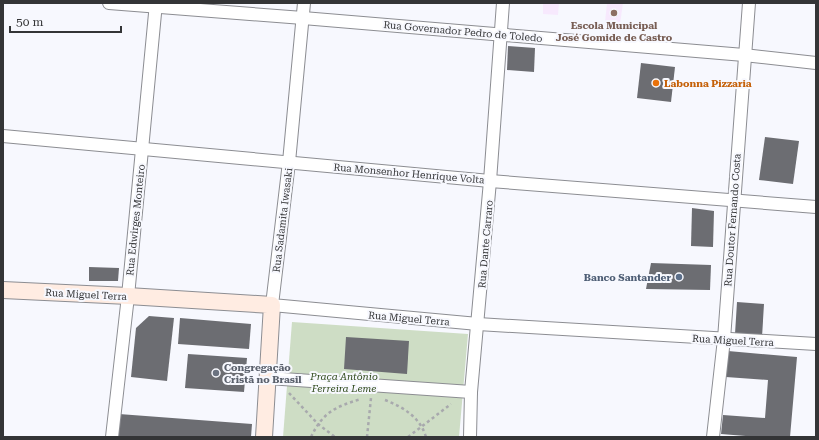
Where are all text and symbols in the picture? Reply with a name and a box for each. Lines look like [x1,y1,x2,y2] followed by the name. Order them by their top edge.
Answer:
[10,8,121,34] scale bar
[609,8,619,18] marker: Escola Municipal José Gomide de Castro
[16,15,43,29] text: 50 m
[383,19,543,44] street label: Rua Governador Pedro de Toledo
[556,20,673,43] place label: Escola Municipal José Gomide de Castro
[651,78,661,88] marker: Labonna Pizzaria
[664,78,752,89] place label: Labonna Pizzaria
[722,153,743,287] street label: Rua Doutor Fernando Costa
[333,161,485,186] street label: Rua Monsenhor Henrique Volta
[124,164,147,276] street label: Rua Edwirges Monteiro
[271,167,294,273] street label: Rua Sadamita Iwasaki
[476,199,495,289] street label: Rua Dante Carraro
[584,272,671,283] place label: Banco Santander
[674,272,684,282] marker: Banco Santander
[45,287,128,302] street label: Rua Miguel Terra
[368,309,451,328] street label: Rua Miguel Terra
[692,333,775,348] street label: Rua Miguel Terra
[224,362,302,385] place label: Congregação Cristã no Brasil
[211,368,221,378] marker: Congregação Cristã no Brasil
[309,371,378,394] park label: Praça Antônio Ferreira Leme

